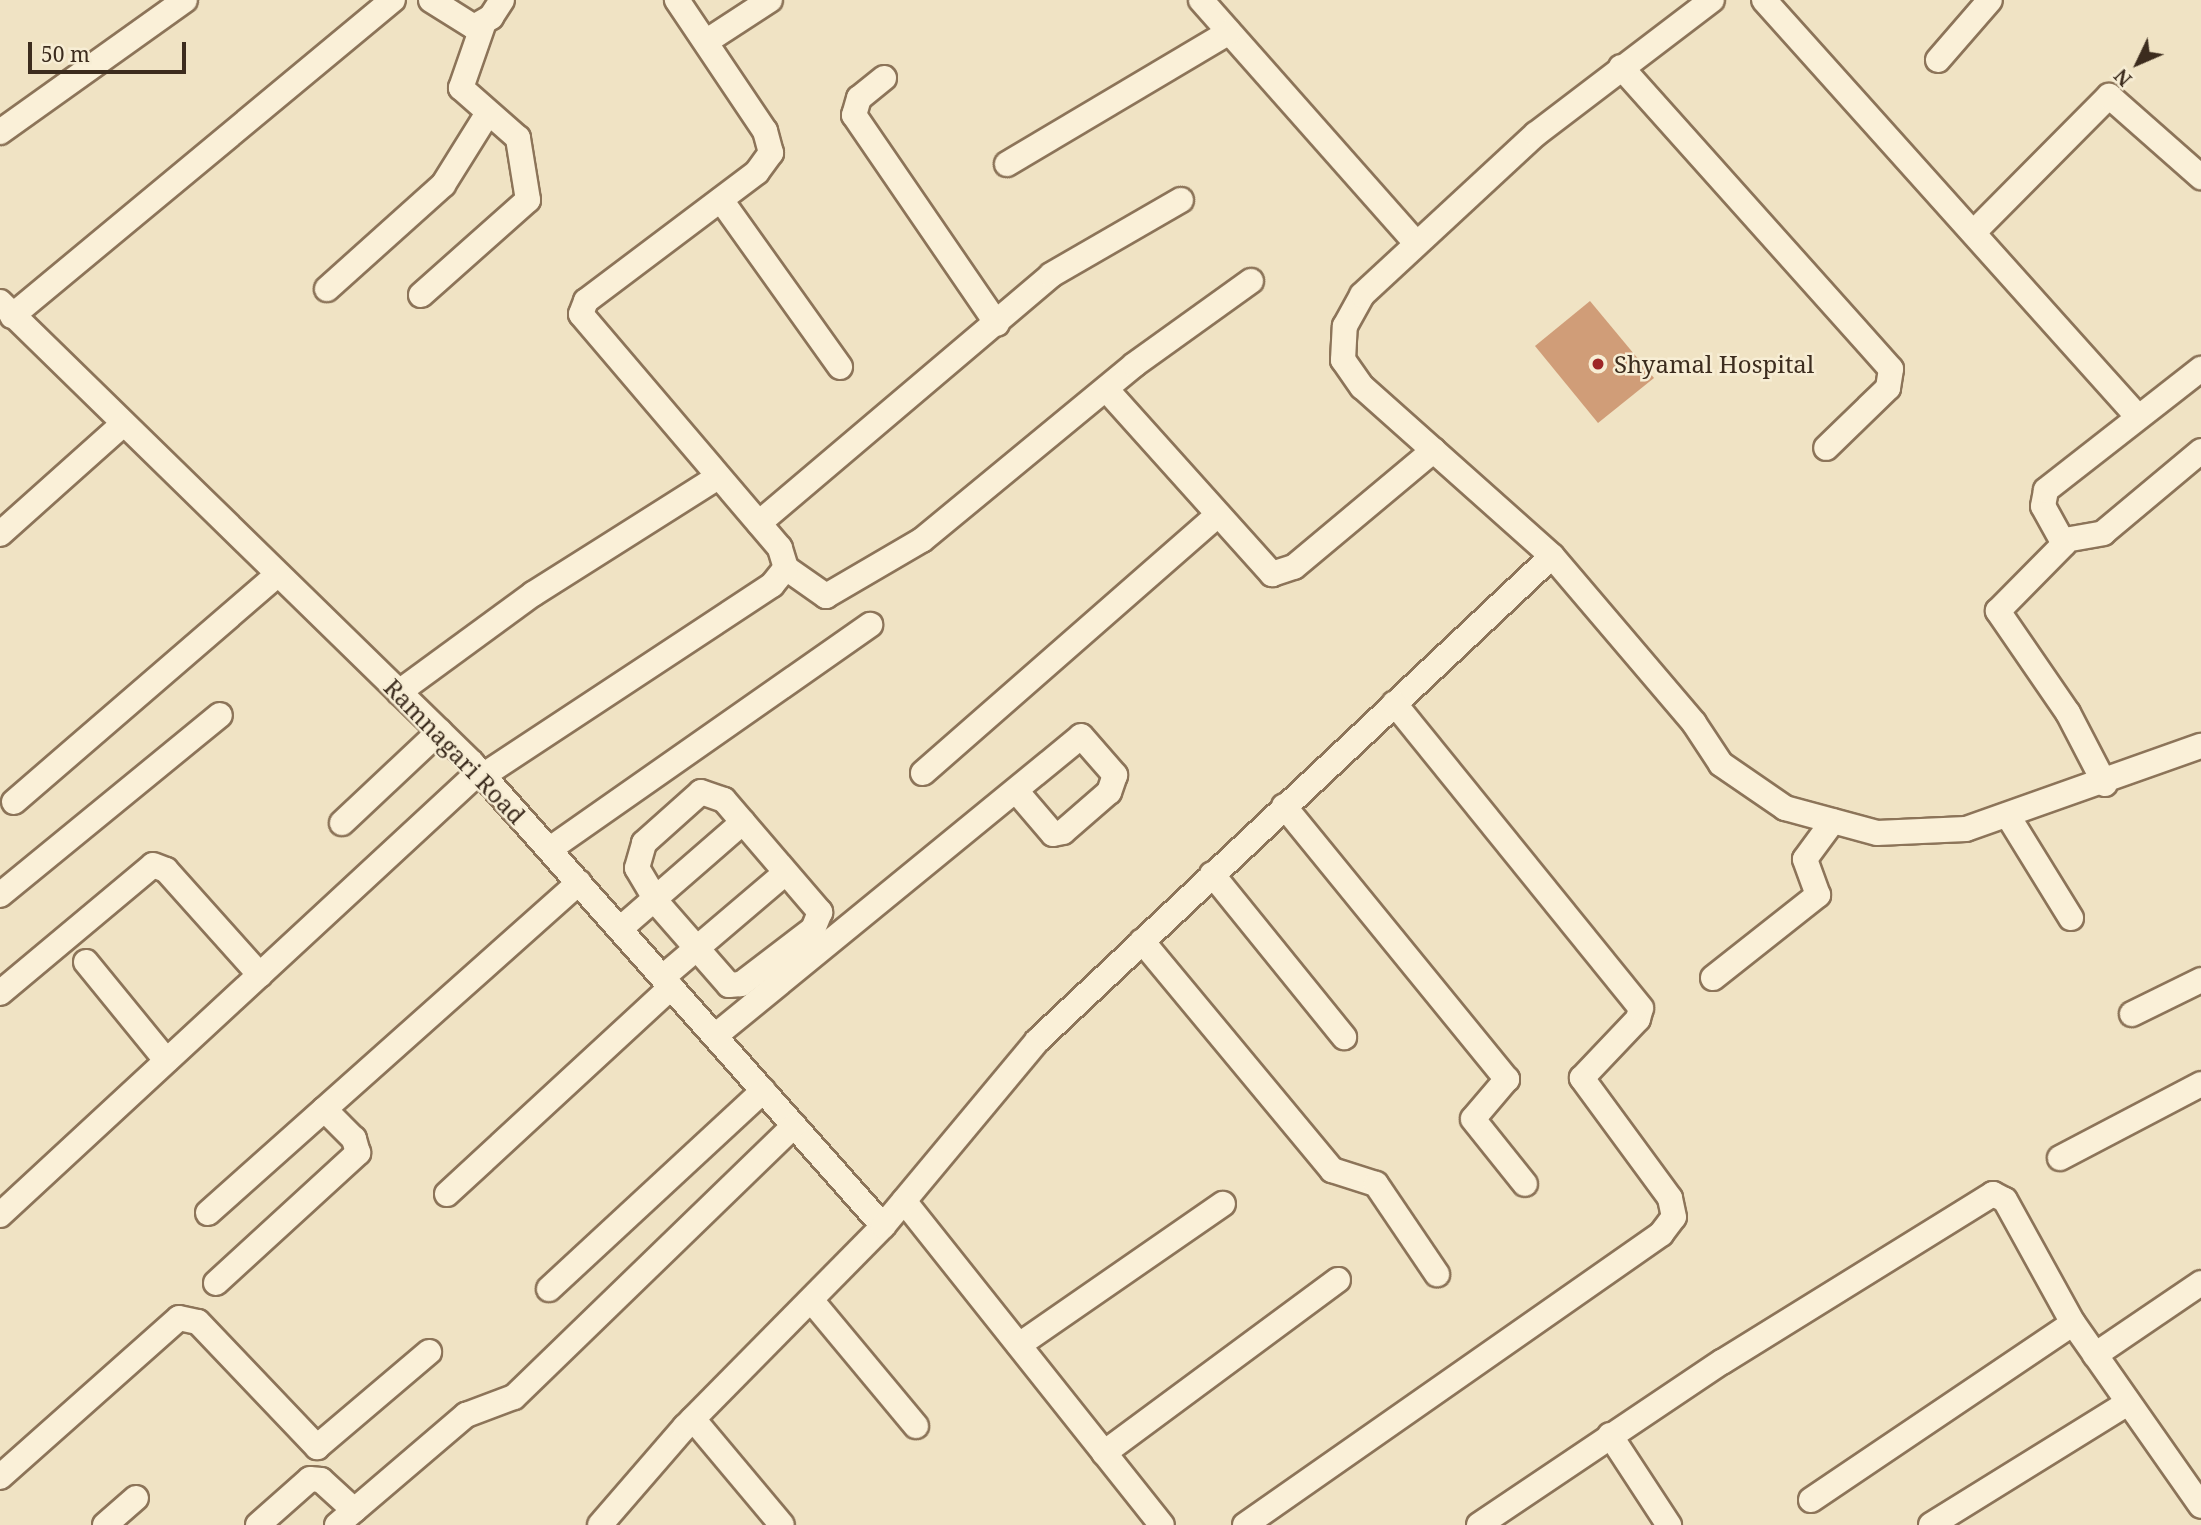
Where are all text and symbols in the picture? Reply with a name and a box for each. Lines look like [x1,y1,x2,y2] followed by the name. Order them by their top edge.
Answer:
[32,28,189,72] scale bar
[2103,28,2173,98] north arrow
[41,40,90,68] text: 50 m
[2108,63,2137,92] text: N
[1614,350,1814,378] place label: Shyamal Hospital
[1588,354,1608,374] marker: Shyamal Hospital
[379,673,531,829] street label: Ramnagari Road

